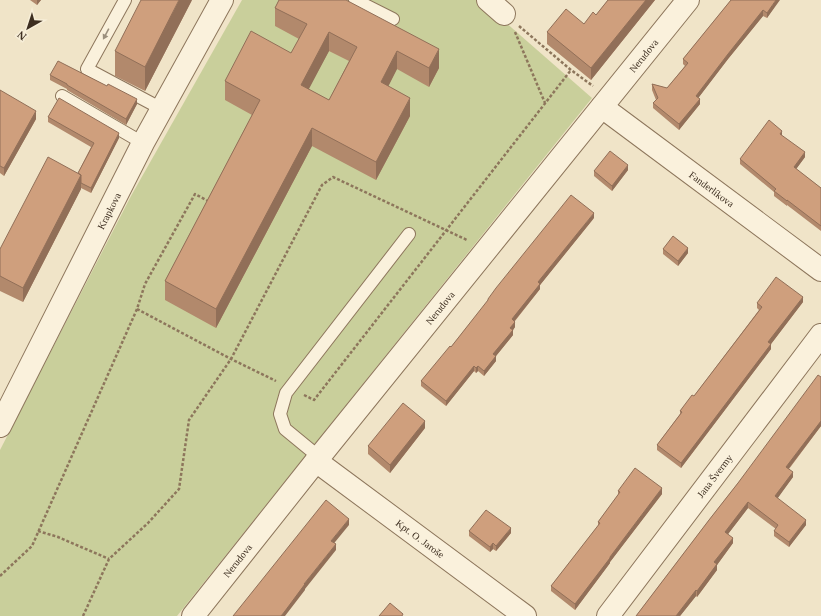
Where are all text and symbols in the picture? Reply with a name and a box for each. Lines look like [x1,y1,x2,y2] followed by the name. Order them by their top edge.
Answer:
[8,8,48,48] north arrow
[103,28,110,40] one-way arrow
[15,29,29,43] text: N
[627,37,661,75] street label: Nerudova
[687,169,737,210] street label: Fanderlíkova
[95,191,123,231] street label: Krapkova
[424,289,457,327] street label: Nerudova
[695,452,735,500] street label: Jana Švermy
[394,517,447,561] street label: Kpt. O. Jaroše
[221,541,254,580] street label: Nerudova

